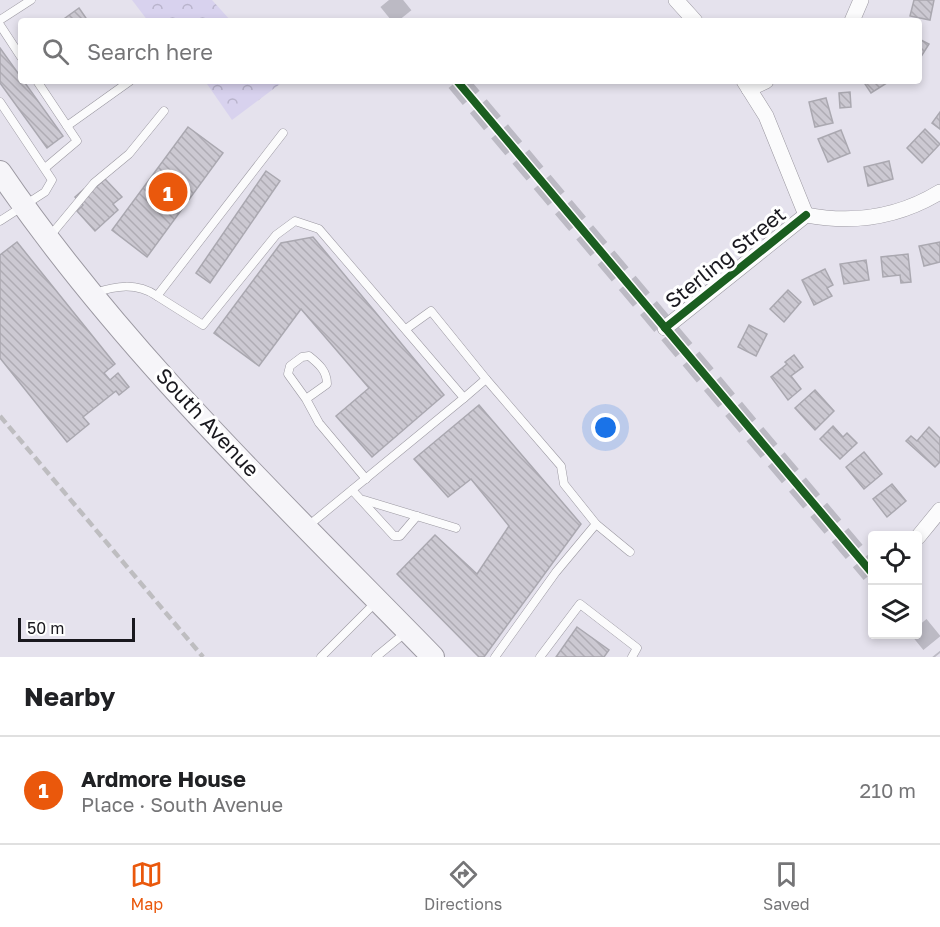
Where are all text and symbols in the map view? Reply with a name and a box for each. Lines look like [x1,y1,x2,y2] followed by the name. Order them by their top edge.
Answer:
[18,18,922,84] search box
[39,35,72,68] icon: search
[87,38,213,65] text: Search here
[148,170,188,214] pin: 1
[660,201,790,313] street label: Sterling Street
[151,362,265,482] street label: South Avenue
[591,413,620,442] your location
[868,531,922,639] map controls
[868,531,922,585] button: locate
[868,585,922,639] button: layers
[18,615,135,642] scale bar
[27,618,64,638] text: 50 m
[24,681,115,712] text: Nearby
[81,765,246,792] text: Ardmore House
[38,778,49,802] text: 1
[860,778,916,802] text: 210 m
[81,792,283,816] text: Place · South Avenue
[130,858,163,914] tab: Map
[424,858,502,914] tab: Directions
[763,858,810,914] tab: Saved

